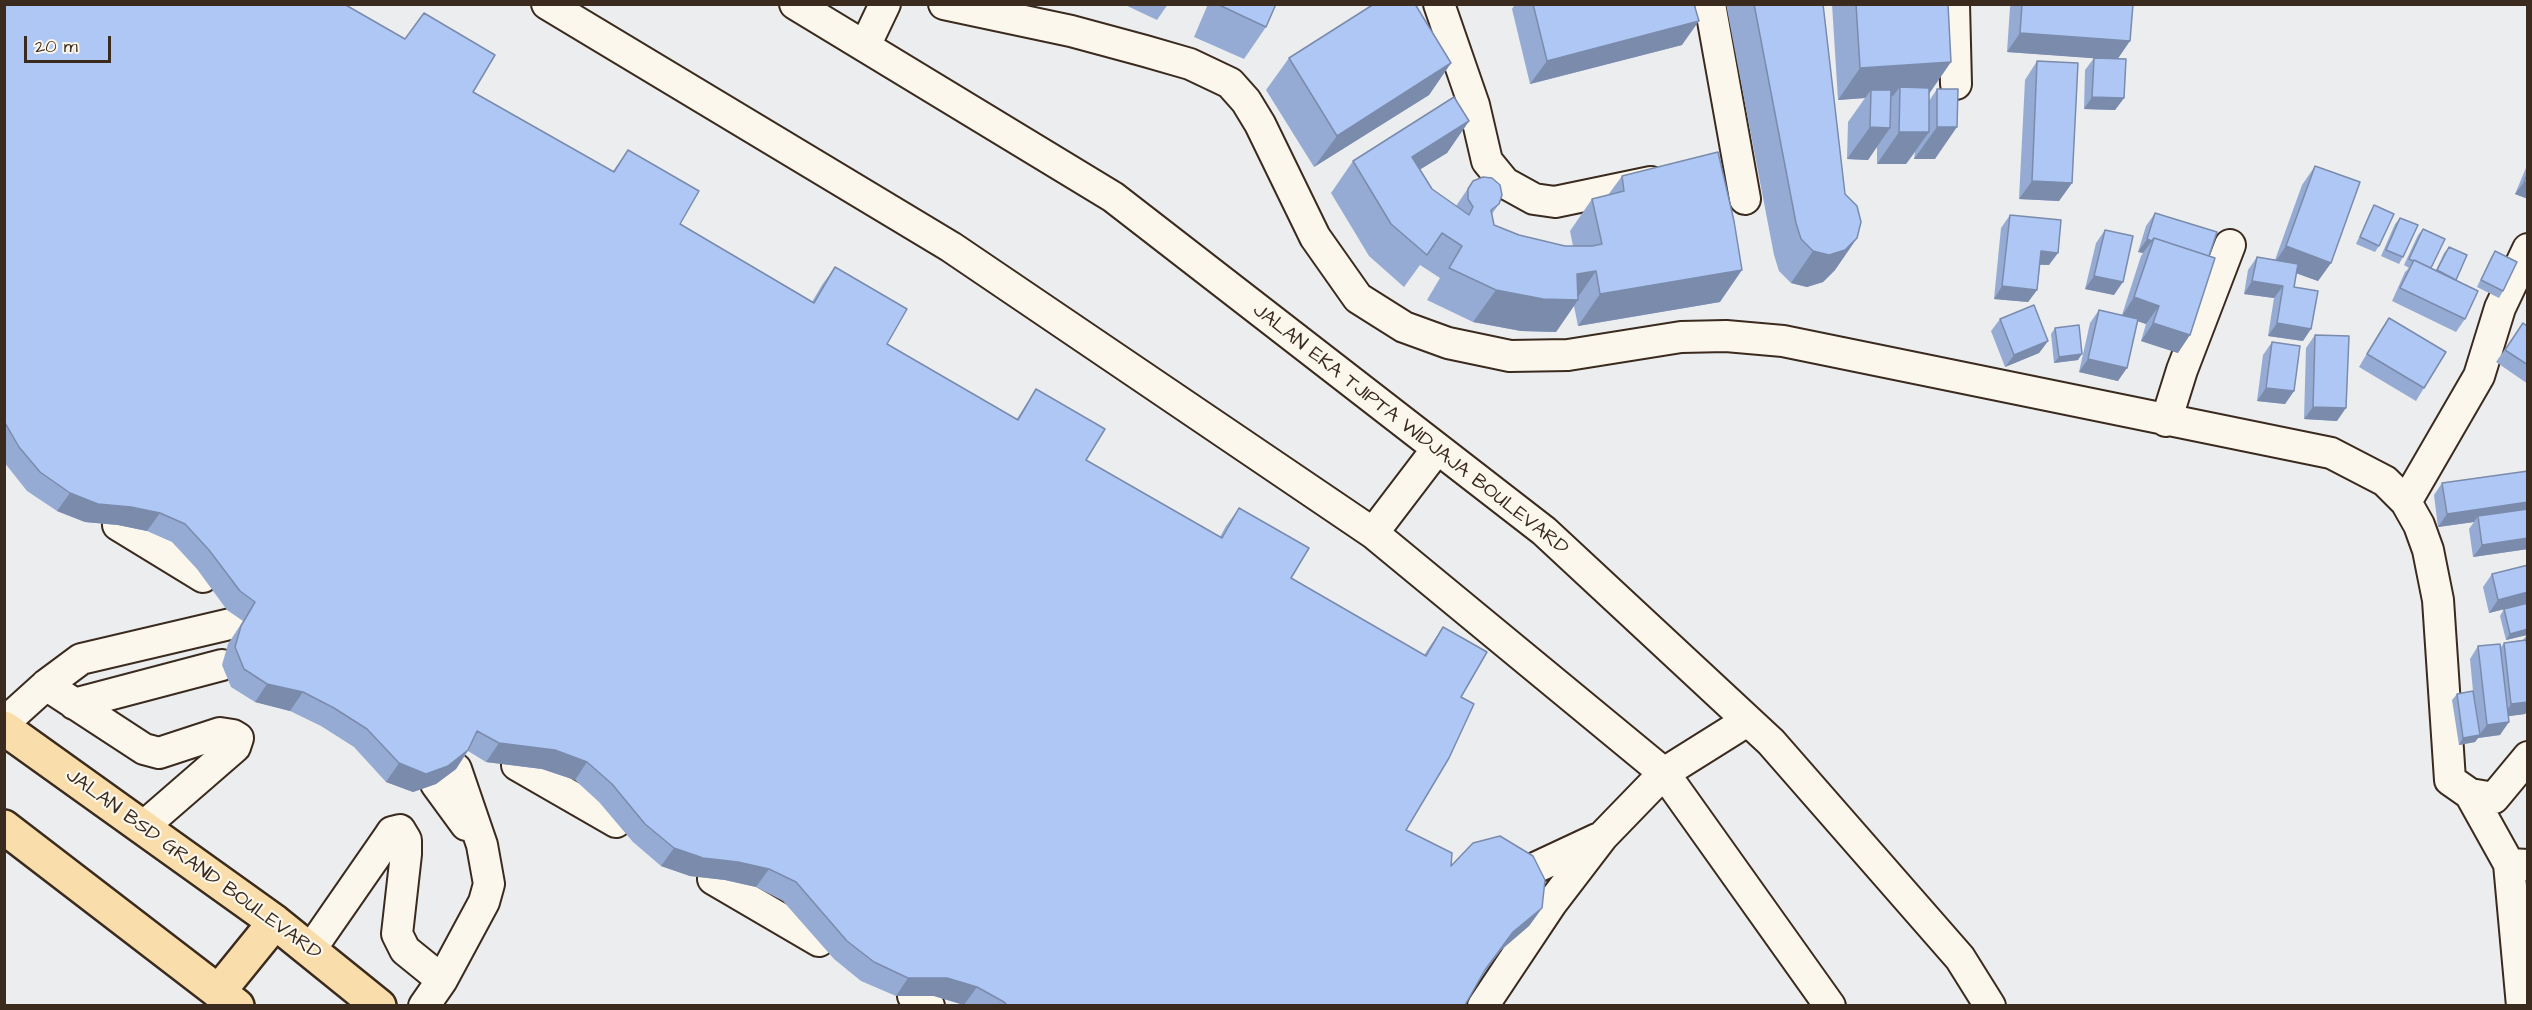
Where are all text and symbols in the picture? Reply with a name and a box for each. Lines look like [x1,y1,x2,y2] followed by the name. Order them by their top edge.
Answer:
[27,24,114,62] scale bar
[35,34,78,59] text: 20 m
[1247,299,1573,561] street label: JALAN EKA TJIPTA WIDJAJA BOULEVARD
[60,764,326,966] street label: JALAN BSD GRAND BOULEVARD

